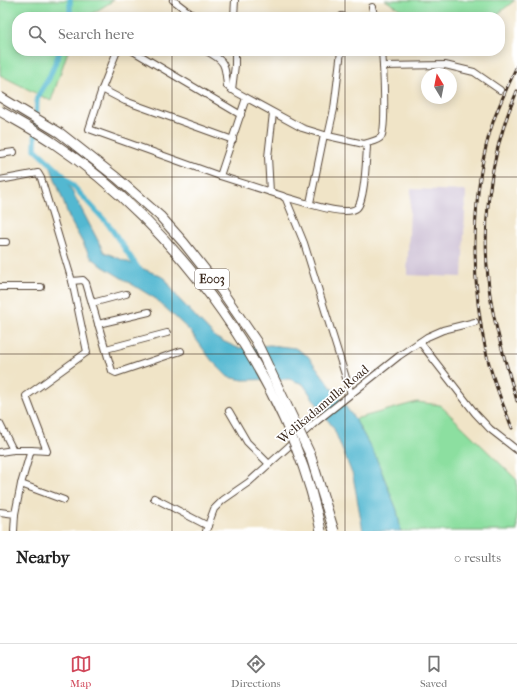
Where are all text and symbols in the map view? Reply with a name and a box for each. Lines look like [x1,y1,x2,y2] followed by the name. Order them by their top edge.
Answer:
[12,12,505,56] search box
[26,23,48,45] icon: search
[58,25,134,43] text: Search here
[421,68,457,104] north arrow
[195,269,229,289] road number: E003
[274,361,372,447] street label: Welikadamulla Road
[16,547,70,567] text: Nearby
[454,550,501,565] text: 0 results
[70,653,92,690] tab: Map
[231,653,281,690] tab: Directions
[420,653,447,690] tab: Saved

